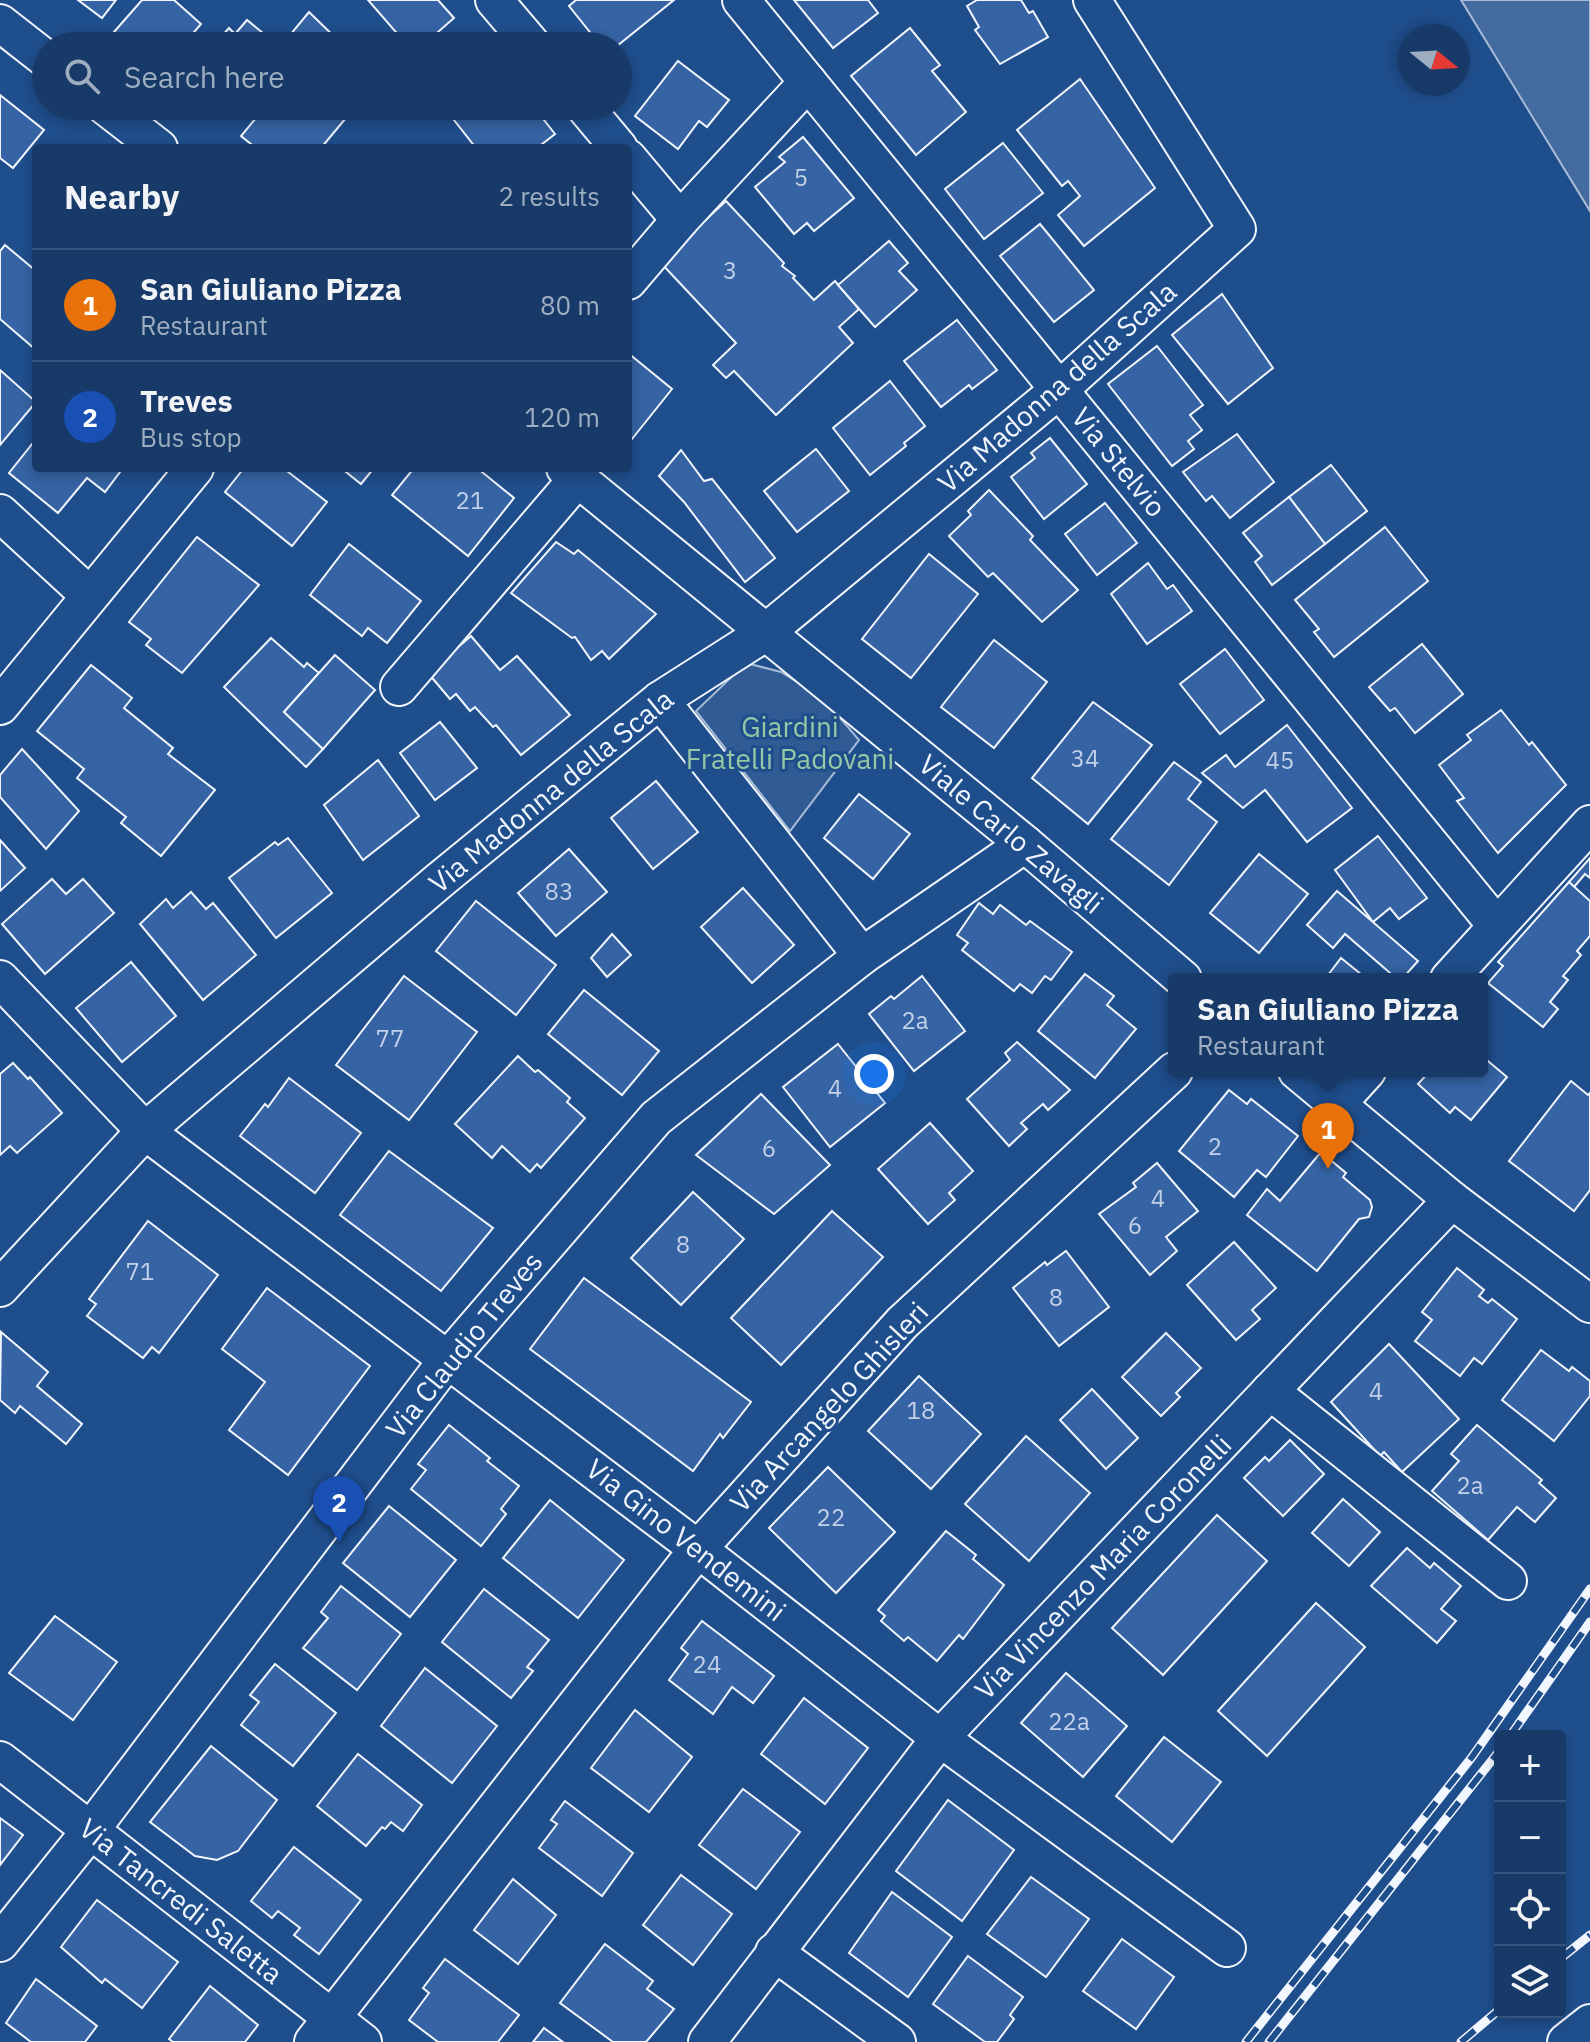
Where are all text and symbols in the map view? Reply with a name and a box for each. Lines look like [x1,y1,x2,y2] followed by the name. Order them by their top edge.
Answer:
[1398,24,1470,96] north arrow
[32,32,632,120] search box
[60,54,104,98] icon: search
[124,57,285,96] text: Search here
[794,161,808,193] house number: 5
[64,174,179,218] text: Nearby
[498,179,600,213] text: 2 results
[723,254,737,286] house number: 3
[140,269,402,308] text: San Giuliano Pizza
[930,273,1184,501] street label: Via Madonna della Scala
[82,288,98,322] text: 1
[540,288,600,322] text: 80 m
[140,308,268,342] text: Restaurant
[140,381,233,420] text: Treves
[1064,399,1175,524] street label: Via Stelvio
[82,400,98,434] text: 2
[524,400,600,434] text: 120 m
[140,420,242,454] text: Bus stop
[456,484,484,516] house number: 21
[421,680,681,901] street label: Via Madonna della Scala
[686,708,894,777] park label: Giardini Fratelli Padovani
[1071,742,1099,774] house number: 34
[1266,744,1294,776] house number: 45
[911,746,1111,922] street label: Viale Carlo Zavagli
[545,875,573,907] house number: 83
[1168,973,1488,1077] popup
[1197,989,1459,1028] text: San Giuliano Pizza
[901,1004,929,1036] house number: 2a
[376,1022,404,1054] house number: 77
[1197,1028,1325,1062] text: Restaurant
[854,1054,894,1094] your location
[828,1072,842,1104] house number: 4
[1302,1103,1354,1169] pin: 1
[1208,1130,1222,1162] house number: 2
[762,1132,776,1164] house number: 6
[1151,1182,1165,1214] house number: 4
[1128,1209,1142,1241] house number: 6
[676,1228,690,1260] house number: 8
[377,1244,550,1446] street label: Via Claudio Treves
[126,1255,154,1287] house number: 71
[1049,1281,1063,1313] house number: 8
[721,1294,936,1520] street label: Via Arcangelo Ghisleri
[1369,1375,1383,1407] house number: 4
[907,1394,935,1426] house number: 18
[966,1426,1239,1707] street label: Via Vincenzo Maria Coronelli
[579,1450,794,1629] street label: Via Gino Vendemini
[1456,1469,1484,1501] house number: 2a
[313,1476,365,1542] pin: 2
[817,1501,845,1533] house number: 22
[693,1648,721,1680] house number: 24
[1048,1705,1090,1737] house number: 22a
[1494,1730,1566,2018] map controls
[1494,1730,1566,1802] button: +
[1494,1802,1566,1874] button: −
[72,1810,291,1992] street label: Via Tancredi Saletta
[1494,1874,1566,1946] button: locate
[1494,1946,1566,2018] button: layers

